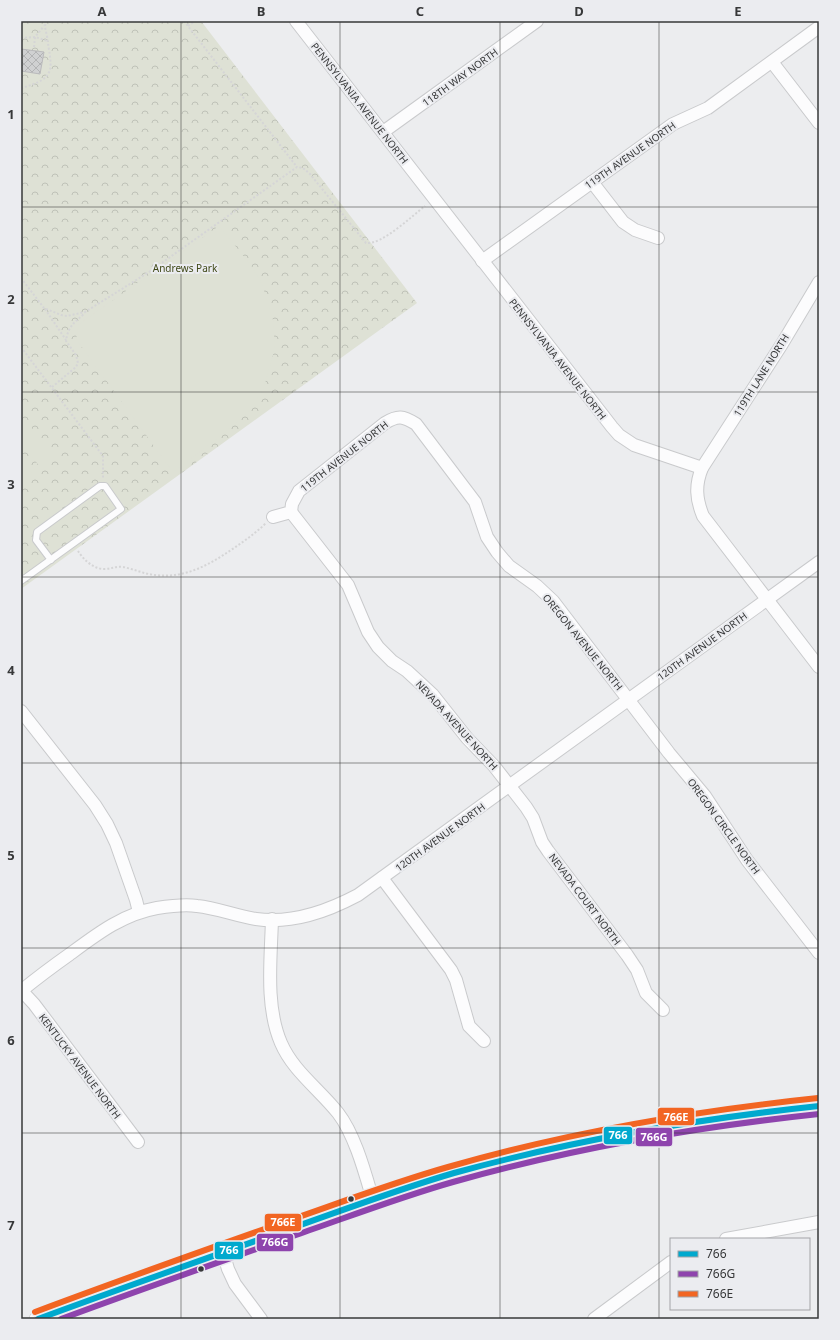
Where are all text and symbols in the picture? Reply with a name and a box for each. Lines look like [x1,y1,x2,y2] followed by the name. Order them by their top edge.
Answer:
[98,2,107,20] text: A
[257,2,265,20] text: B
[416,2,424,20] text: C
[574,2,584,20] text: D
[734,2,742,20] text: E
[308,40,412,166] street label: PENNSYLVANIA AVENUE NORTH
[419,45,501,109] street label: 118TH WAY NORTH
[7,105,15,123] text: 1
[582,118,678,192] street label: 119TH AVENUE NORTH
[153,261,218,275] park label: Andrews Park
[7,290,15,308] text: 2
[506,296,610,422] street label: PENNSYLVANIA AVENUE NORTH
[730,331,792,419] street label: 119TH LANE NORTH
[297,417,391,495] street label: 119TH AVENUE NORTH
[7,475,15,493] text: 3
[540,591,626,693] street label: OREGON AVENUE NORTH
[654,609,750,683] street label: 120TH AVENUE NORTH
[7,661,15,679] text: 4
[413,677,501,773] street label: NEVADA AVENUE NORTH
[684,775,764,877] street label: OREGON CIRCLE NORTH
[392,800,488,874] street label: 120TH AVENUE NORTH
[7,846,15,864] text: 5
[546,850,624,948] street label: NEVADA COURT NORTH
[36,1011,124,1121] street label: KENTUCKY AVENUE NORTH
[7,1031,15,1049] text: 6
[657,1107,695,1126] line badge: 766E
[663,1109,689,1124] text: 766E
[603,1126,633,1145] line badge: 766
[609,1127,627,1142] text: 766
[635,1127,673,1147] line badge: 766G
[641,1129,667,1144] text: 766G
[346,1194,356,1204] unlabelled marker
[264,1213,302,1232] line badge: 766E
[270,1214,296,1229] text: 766E
[7,1216,15,1234] text: 7
[256,1233,294,1252] line badge: 766G
[262,1234,288,1249] text: 766G
[670,1238,810,1310] legend
[214,1241,244,1260] line badge: 766
[220,1242,238,1257] text: 766
[706,1245,727,1262] text: 766
[196,1264,206,1274] unlabelled marker
[706,1265,735,1282] text: 766G
[706,1285,733,1302] text: 766E

